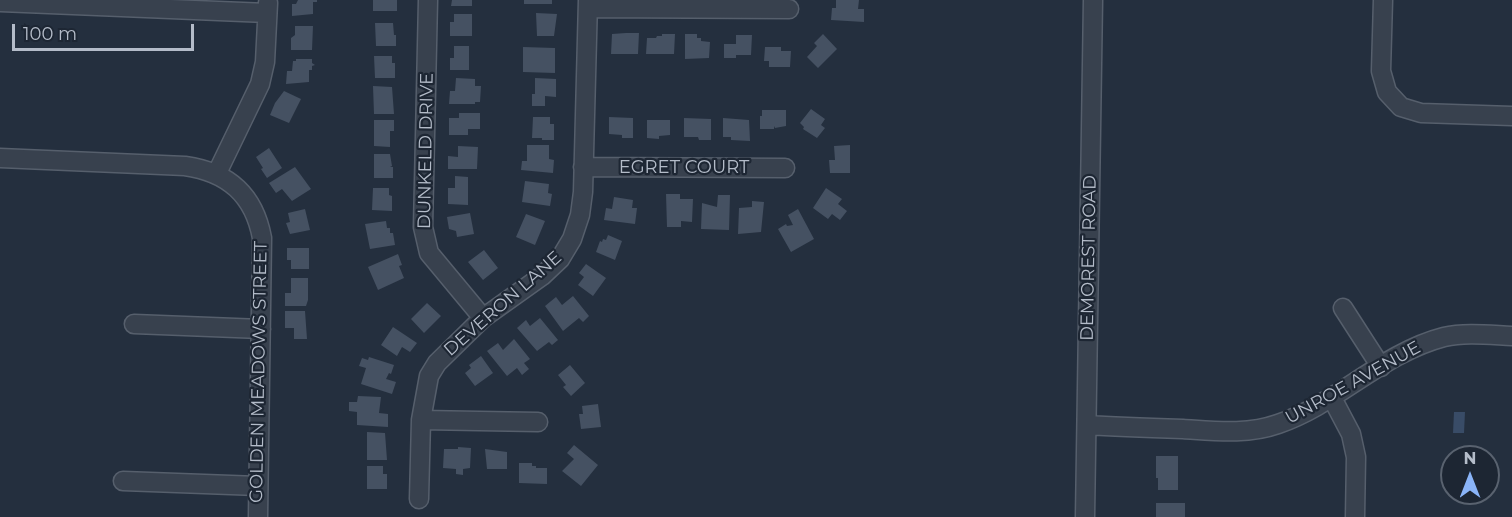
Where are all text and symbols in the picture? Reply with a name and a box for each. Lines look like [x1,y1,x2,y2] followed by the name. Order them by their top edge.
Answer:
[15,12,196,50] scale bar
[23,23,77,45] text: 100 m
[414,73,438,229] street label: DUNKELD DRIVE
[619,157,749,179] street label: EGRET COURT
[1077,175,1101,341] street label: DEMOREST ROAD
[246,241,272,503] street label: GOLDEN MEADOWS STREET
[440,247,566,361] street label: DEVERON LANE
[1282,337,1424,429] street label: UNROE AVENUE
[1440,445,1500,505] north arrow
[1464,449,1476,468] text: N

